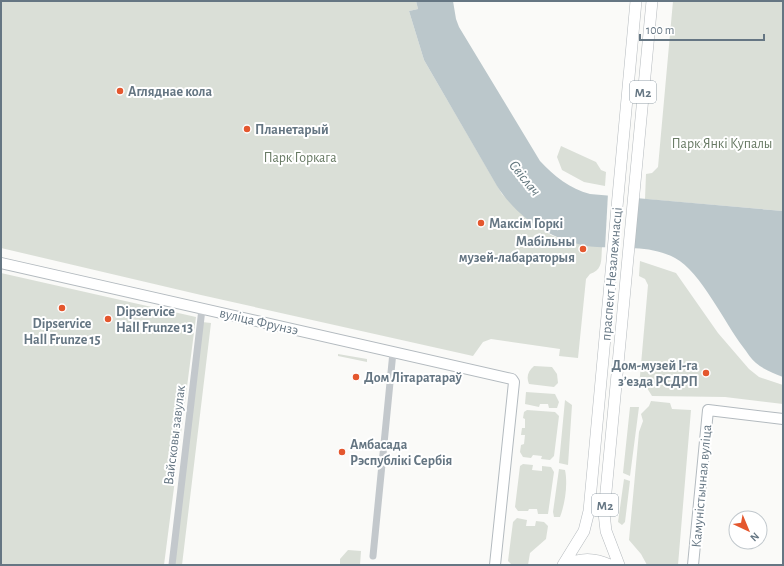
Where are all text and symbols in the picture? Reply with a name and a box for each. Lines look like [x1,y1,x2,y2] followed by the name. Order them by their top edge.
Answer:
[640,16,764,42] scale bar
[646,24,674,36] text: 100 m
[630,81,656,103] road number: М2
[128,85,213,99] place label: Агляднае кола
[115,86,125,96] marker: Агляднае кола
[255,123,329,137] place label: Планетарый
[242,124,252,134] marker: Планетарый
[672,137,772,151] park label: Парк Янкі Купалы
[263,151,337,165] park label: Парк Горкага
[506,158,543,199] water label: Свіслач
[599,207,625,342] street label: праспект Незалежнасці
[489,217,563,231] place label: Максім Горкі
[476,218,486,228] marker: Максім Горкі
[459,235,575,265] place label: Мабільны музей-лабараторыя
[578,244,588,254] marker: Мабільны музей-лабараторыя
[57,303,67,313] marker: Dipservice Hall Frunze 15
[116,305,193,335] place label: Dipservice Hall Frunze 13
[218,306,300,338] street label: вуліца Фрунзэ
[103,314,113,324] marker: Dipservice Hall Frunze 13
[24,317,100,347] place label: Dipservice Hall Frunze 15
[612,359,698,389] place label: Дом-музей I-га зʼезда РСДРП
[701,368,711,378] marker: Дом-музей I-га зʼезда РСДРП
[364,371,462,385] place label: Дом Літаратараў
[351,372,361,382] marker: Дом Літаратараў
[162,384,188,486] street label: Вайсковы завулак
[690,423,714,548] street label: Камуністычная вуліца
[350,438,452,468] place label: Амбасада Рэспублікі Сербія
[337,447,347,457] marker: Амбасада Рэспублікі Сербія
[592,494,618,516] road number: М2
[728,510,768,550] north arrow
[748,530,761,543] text: N

